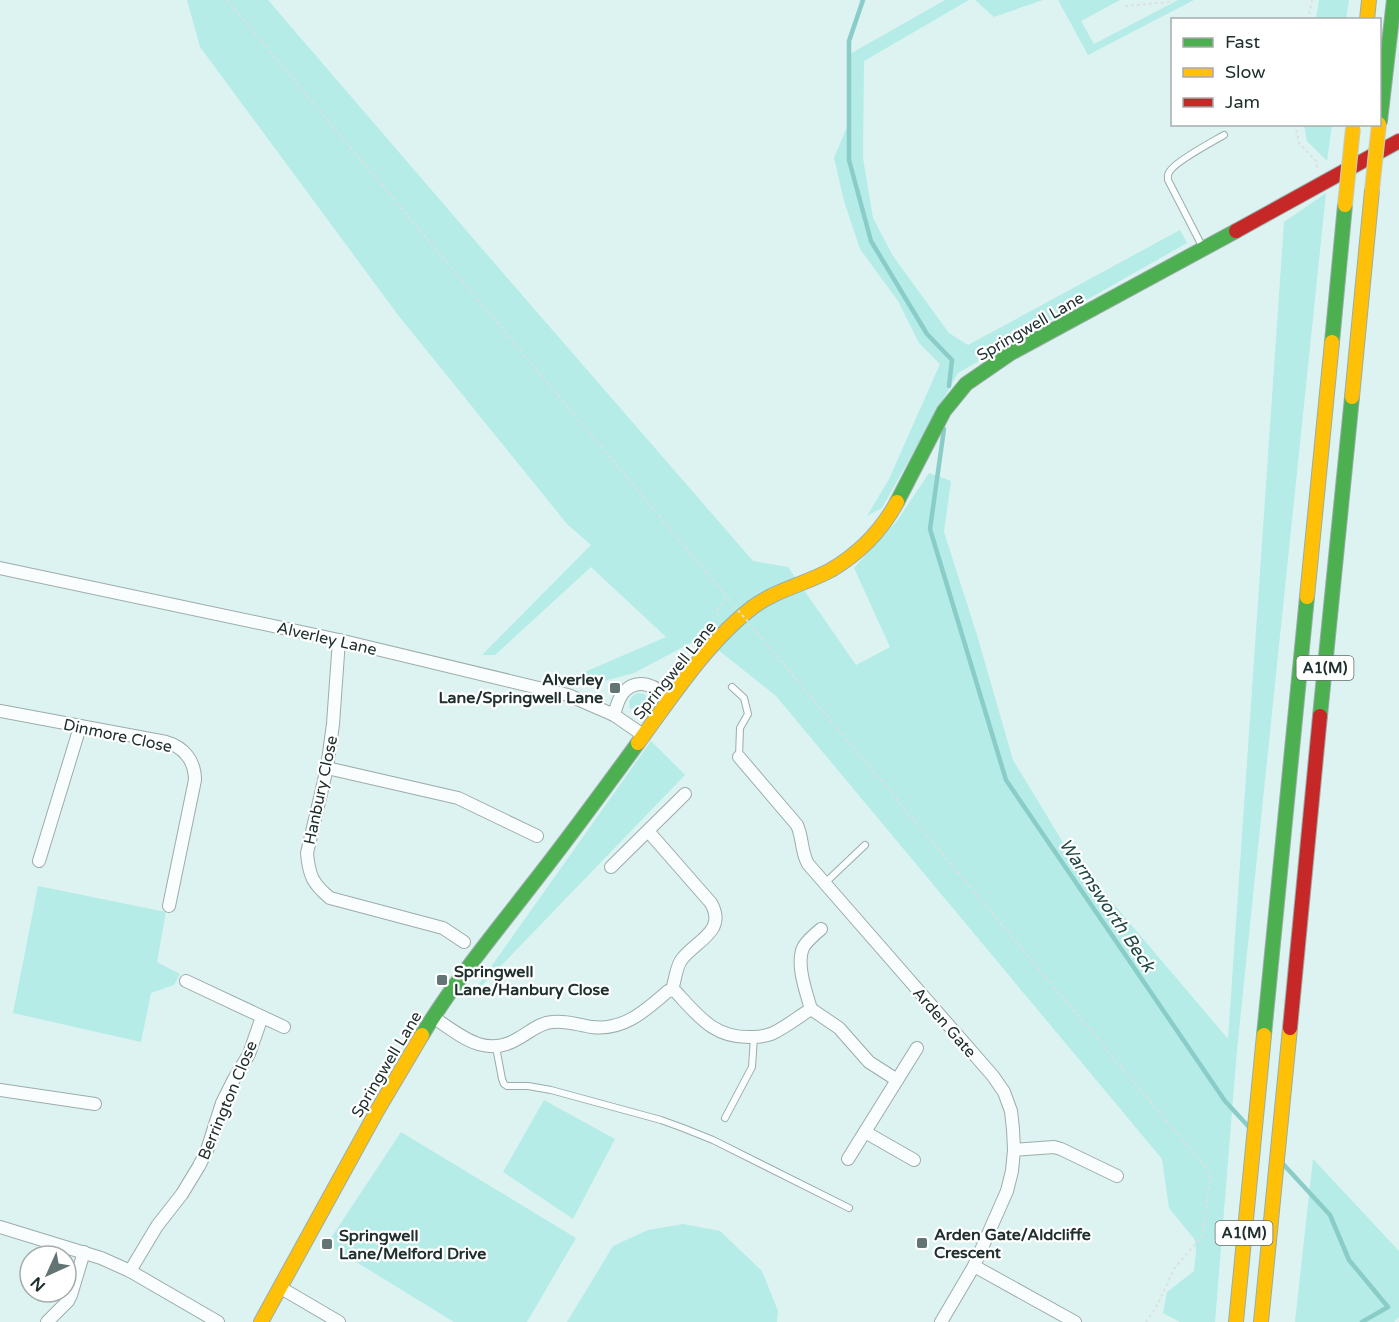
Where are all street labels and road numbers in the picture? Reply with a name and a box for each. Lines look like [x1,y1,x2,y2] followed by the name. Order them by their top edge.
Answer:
[973,288,1088,366] street label: Springwell Lane
[275,618,379,660] street label: Alverley Lane
[629,618,720,724] street label: Springwell Lane
[1296,656,1354,680] road number: A1(M)
[62,715,174,757] street label: Dinmore Close
[300,734,342,847] street label: Hanbury Close
[908,983,980,1062] street label: Arden Gate
[347,1008,426,1121] street label: Springwell Lane
[194,1038,262,1163] street label: Berrington Close
[1216,1221,1272,1245] road number: A1(M)

